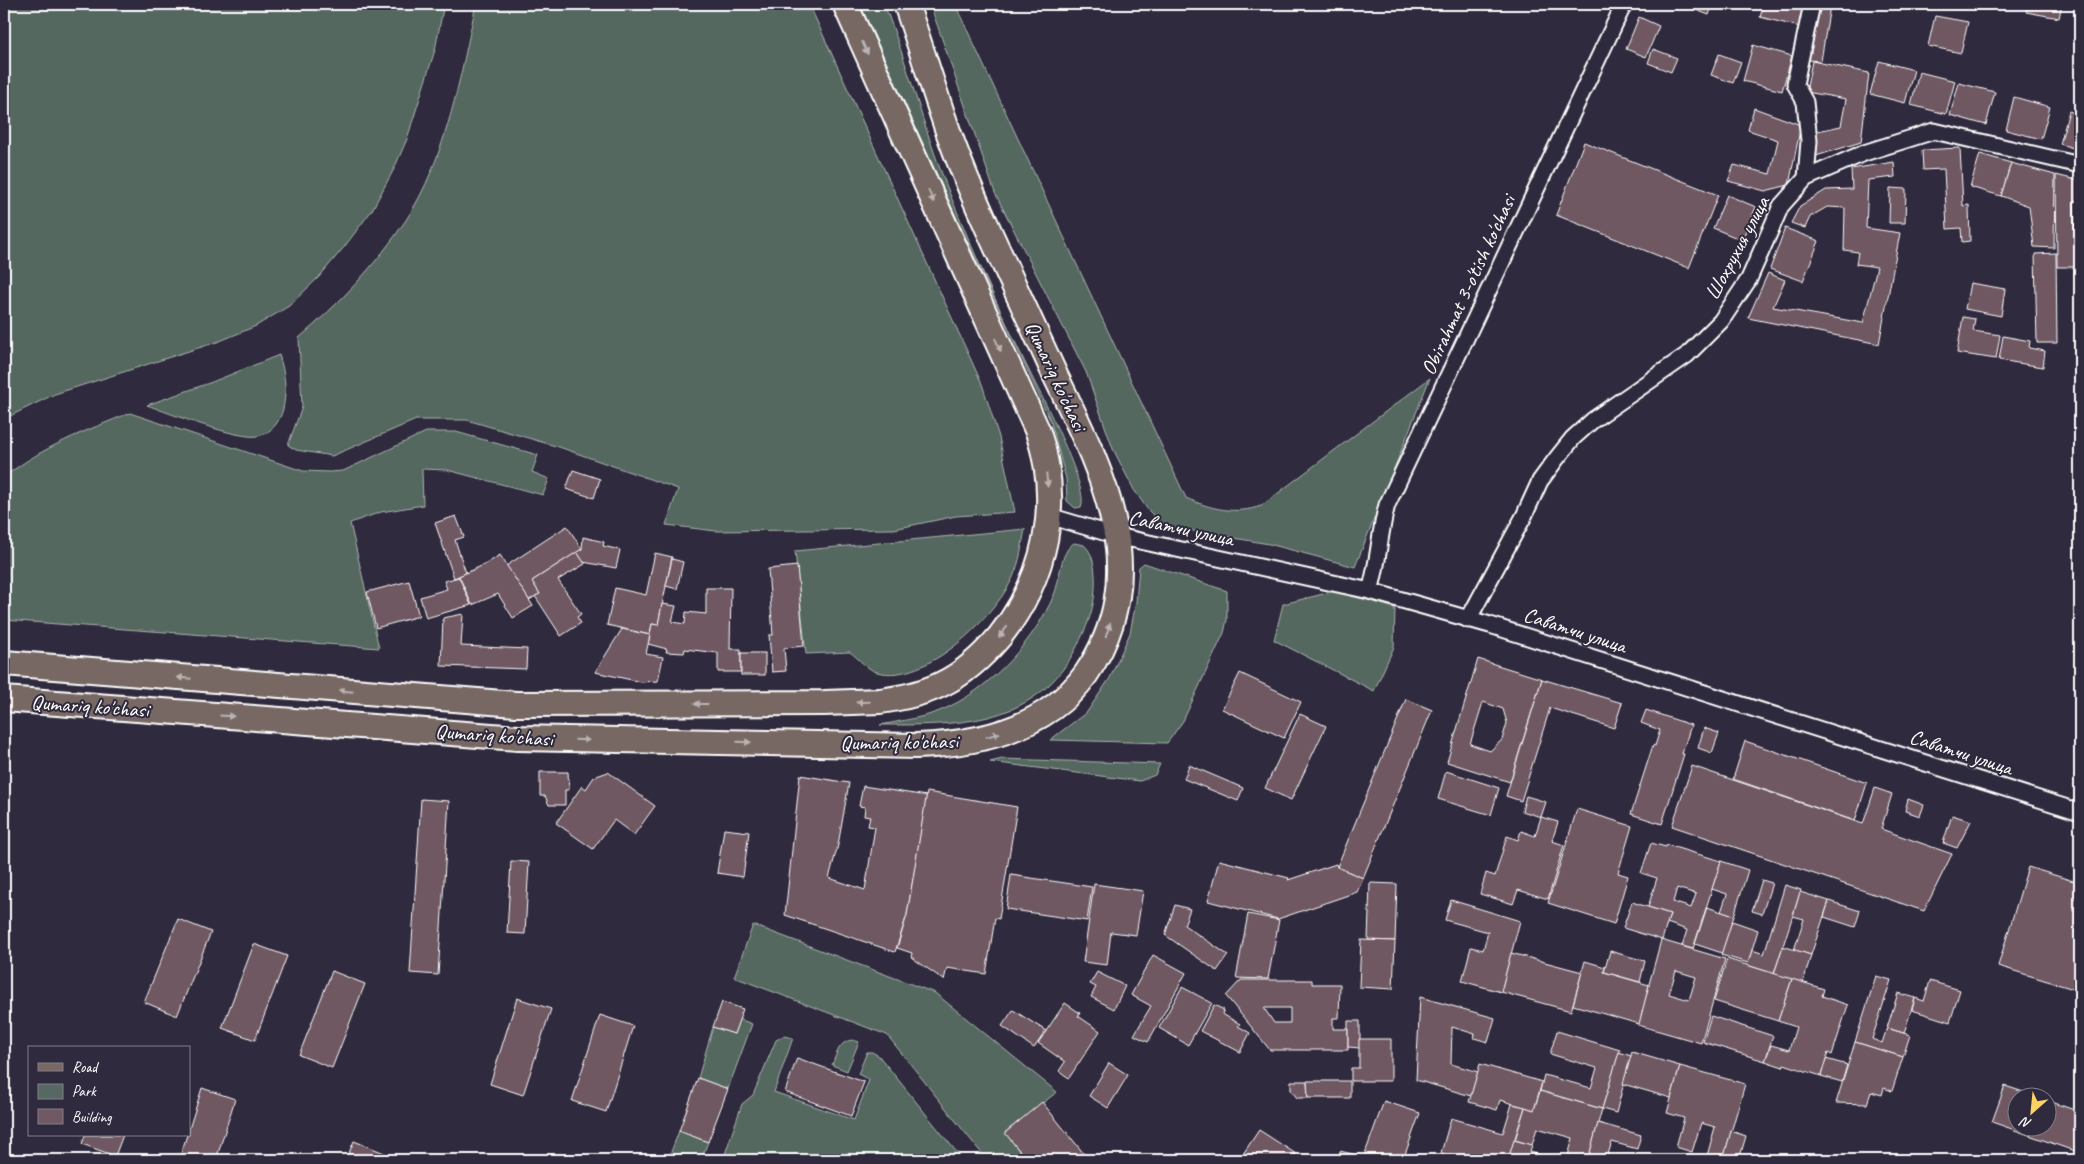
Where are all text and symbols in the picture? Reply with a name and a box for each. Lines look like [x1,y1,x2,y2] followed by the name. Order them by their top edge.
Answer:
[861,41,869,55] one-way arrow
[1415,188,1522,379] street label: Obirahmat 3-o'tish ko'chasi
[928,189,936,203] one-way arrow
[1699,190,1776,304] street label: Шохрухия улица
[1019,317,1094,438] street label: Qumariq ko'chasi
[994,338,1002,352] one-way arrow
[1043,472,1051,488] one-way arrow
[1126,504,1238,552] street label: Саватчи улица
[1520,601,1632,660] street label: Саватчи улица
[1105,623,1112,638] one-way arrow
[997,625,1008,638] one-way arrow
[175,674,191,682] one-way arrow
[337,687,353,695] one-way arrow
[30,689,153,723] street label: Qumariq ko'chasi
[855,698,871,706] one-way arrow
[693,700,709,708] one-way arrow
[219,713,235,721] one-way arrow
[434,718,557,752] street label: Qumariq ko'chasi
[1906,723,2018,782] street label: Саватчи улица
[840,728,961,756] street label: Qumariq ko'chasi
[986,731,1001,739] one-way arrow
[574,736,590,744] one-way arrow
[736,738,752,746] one-way arrow
[28,1046,190,1136] legend
[72,1058,99,1077] text: Road
[72,1082,97,1101] text: Park
[2006,1086,2056,1136] north arrow
[72,1108,112,1127] text: Building
[2017,1113,2034,1133] text: N

